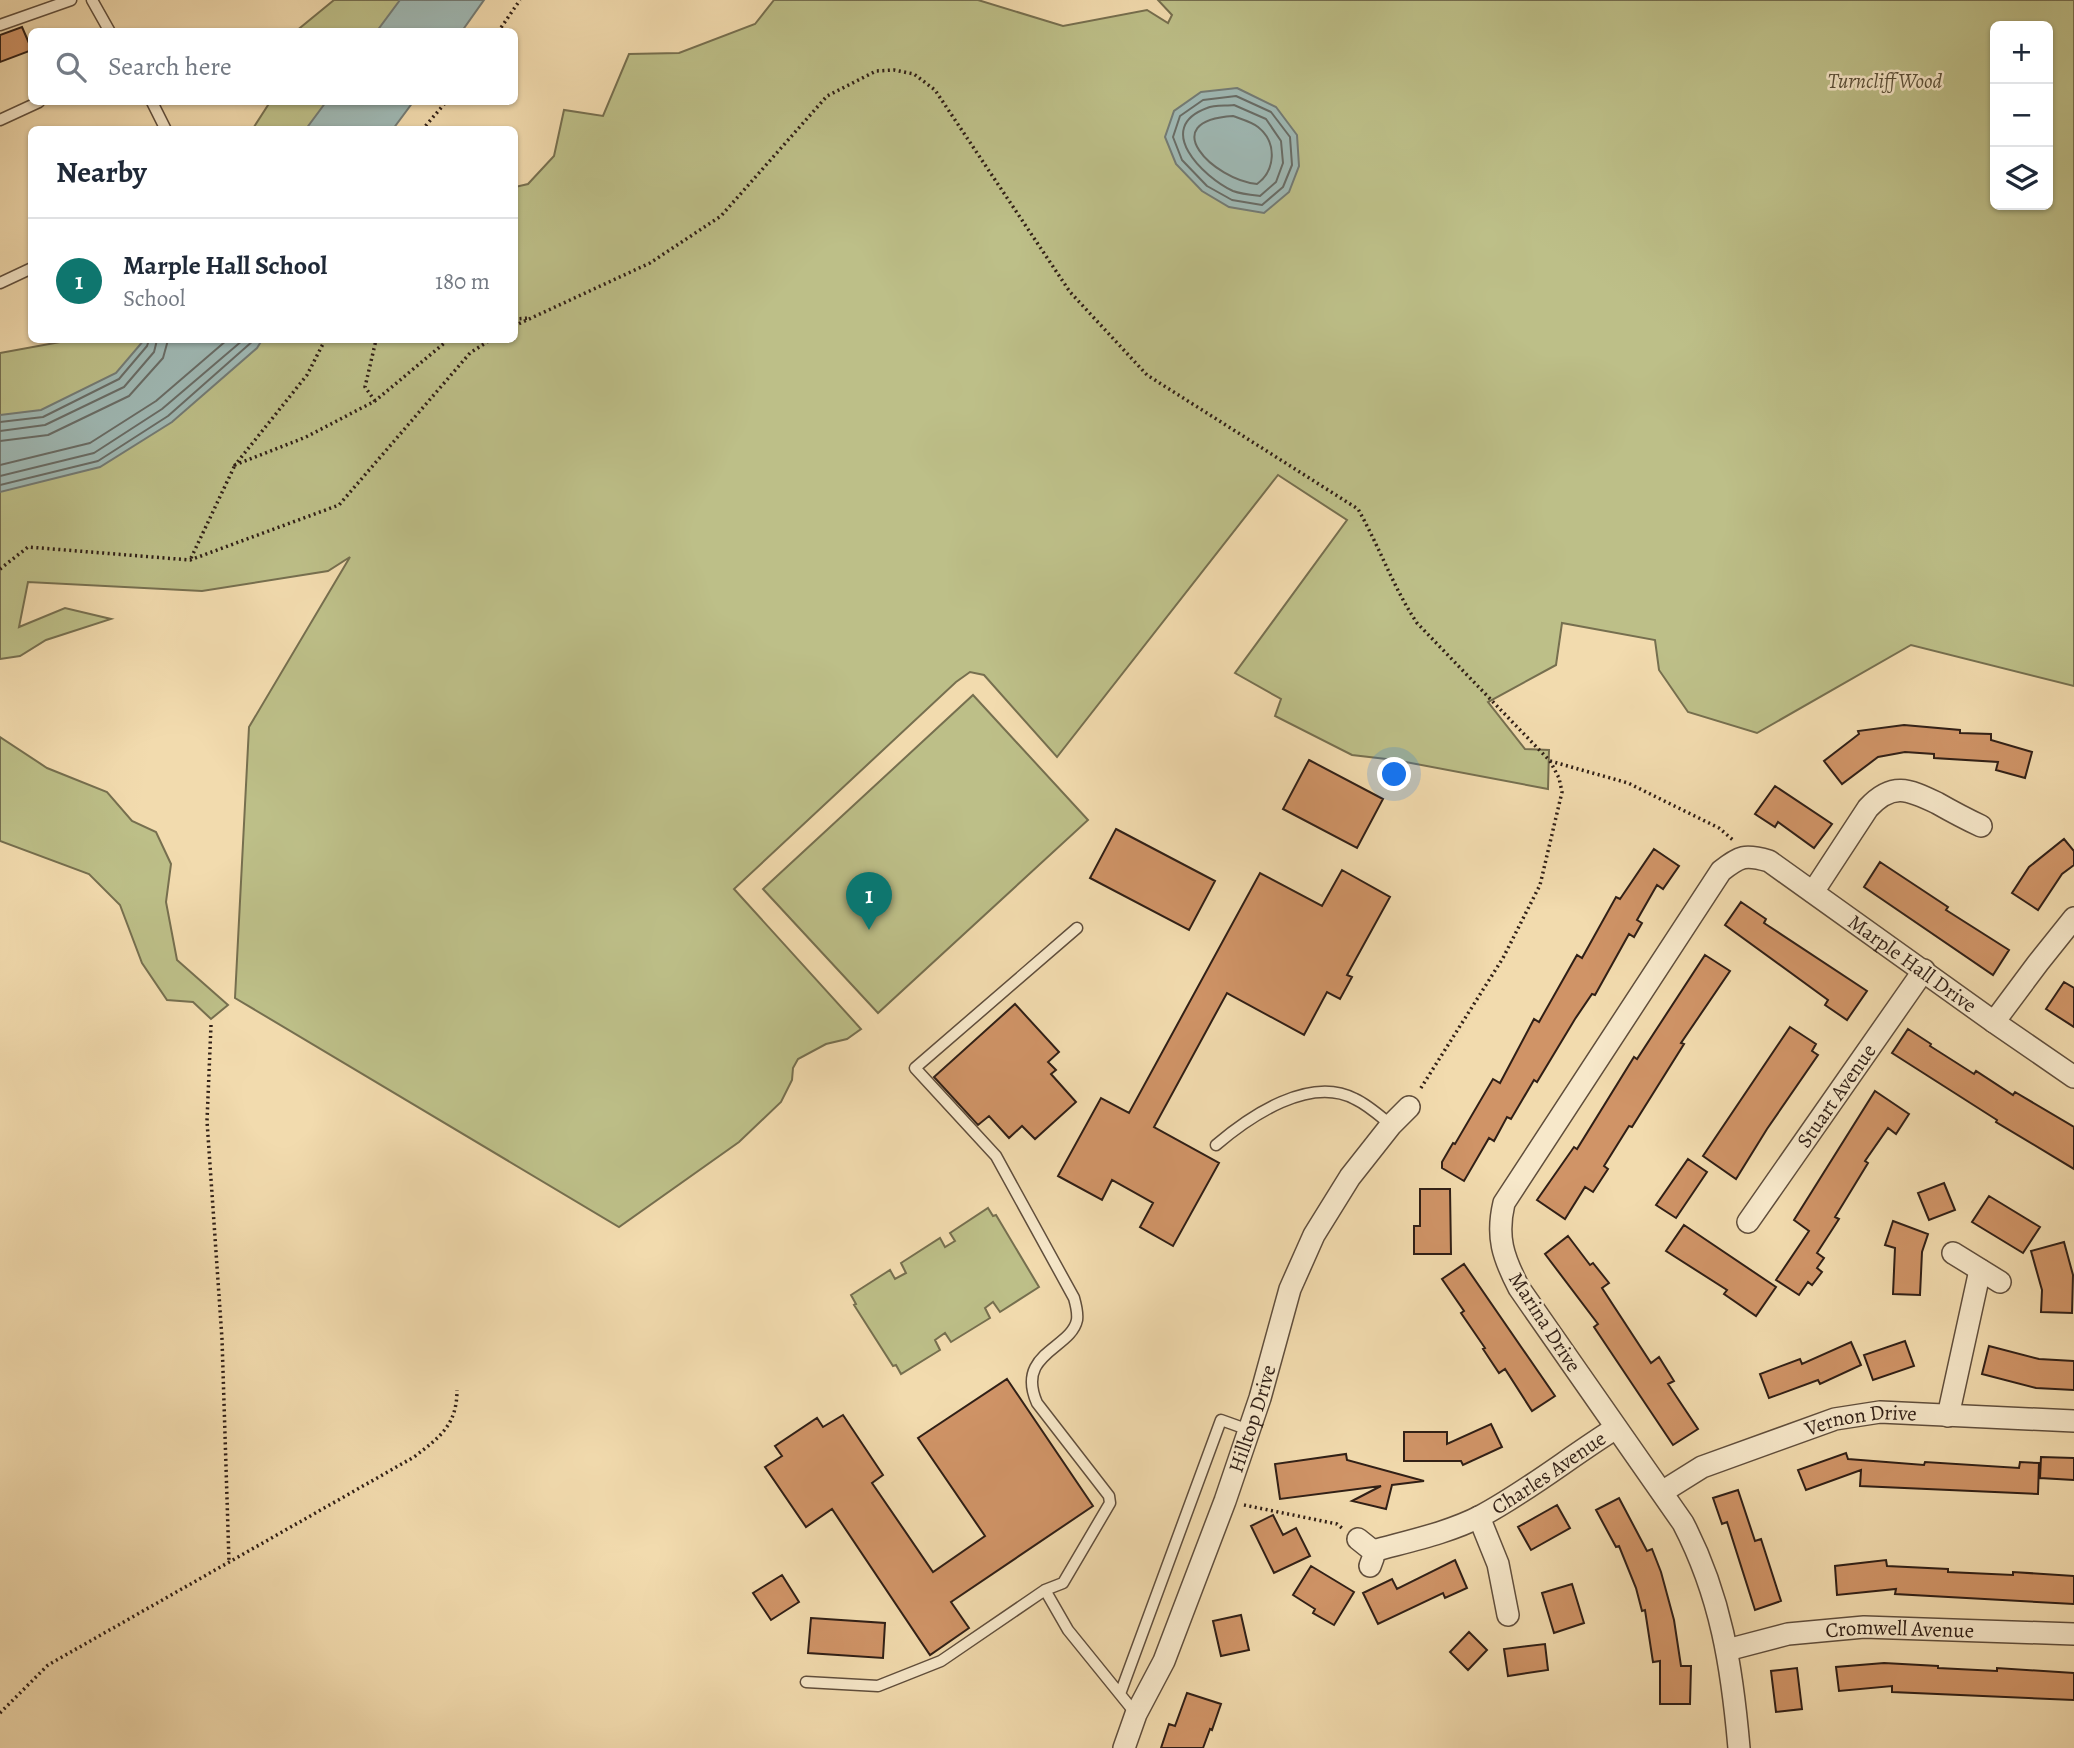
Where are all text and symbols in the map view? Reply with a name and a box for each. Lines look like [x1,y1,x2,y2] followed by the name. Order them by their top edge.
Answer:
[1990,21,2053,210] map controls
[1990,21,2053,84] button: +
[28,28,518,105] search box
[52,48,90,86] icon: search
[108,49,232,84] text: Search here
[1828,67,1943,95] park label: Turncliff Wood
[1990,84,2053,147] button: −
[1990,147,2053,210] button: layers
[56,152,147,192] text: Nearby
[123,248,327,283] text: Marple Hall School
[75,266,83,297] text: 1
[435,266,490,297] text: 180 m
[123,283,185,314] text: School
[1377,757,1411,791] your location
[846,872,892,930] pin: 1
[1842,908,1982,1019] street label: Marple Hall Drive
[1790,1038,1882,1153] street label: Stuart Avenue
[1502,1267,1588,1377] street label: Marina Drive
[1222,1362,1282,1476] street label: Hilltop Drive
[1800,1398,1917,1443] street label: Vernon Drive
[1486,1424,1611,1521] street label: Charles Avenue
[1824,1613,1975,1645] street label: Cromwell Avenue

